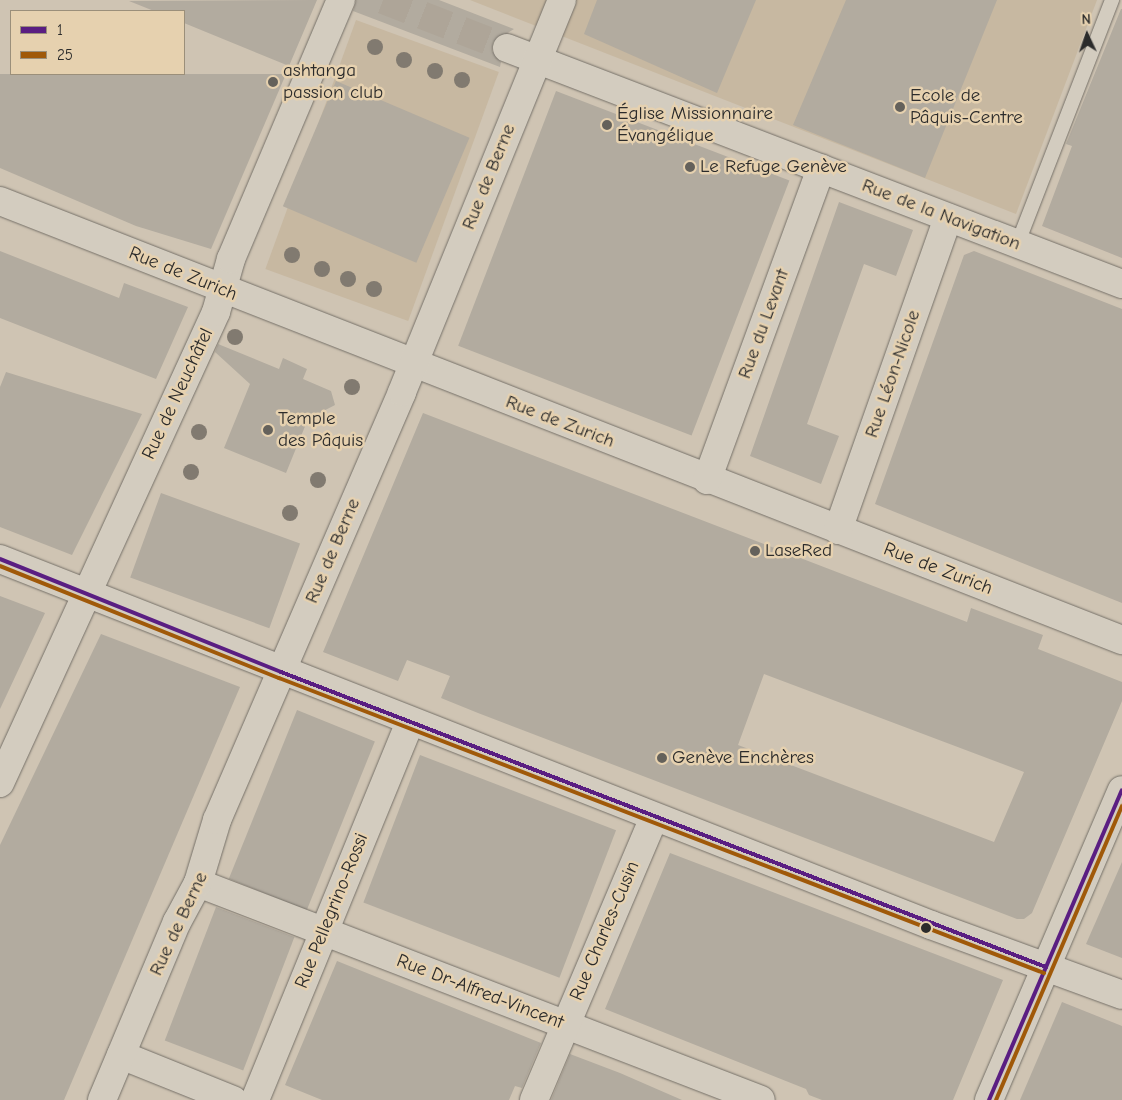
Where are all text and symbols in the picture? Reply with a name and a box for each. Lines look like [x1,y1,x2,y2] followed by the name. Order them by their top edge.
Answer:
[10,10,185,75] legend
[1062,10,1112,60] north arrow
[1081,11,1091,28] text: N
[57,21,63,39] text: 1
[57,46,73,64] text: 25
[283,60,383,104] place label: ashtanga passion club
[267,76,279,88] marker: ashtanga passion club
[910,85,1023,129] place label: Ecole de Pâquis-Centre
[894,101,906,113] marker: Ecole de Pâquis-Centre
[617,103,773,147] place label: Église Missionnaire Évangélique
[601,119,613,131] marker: Église Missionnaire Évangélique
[458,121,520,233] street label: Rue de Berne
[700,156,847,178] place label: Le Refuge Genève
[684,161,696,173] marker: Le Refuge Genève
[859,174,1023,256] street label: Rue de la Navigation
[126,242,240,306] street label: Rue de Zurich
[734,266,794,382] street label: Rue du Levant
[860,307,926,441] street label: Rue Léon-Nicole
[138,325,218,463] street label: Rue de Neuchâtel
[502,391,618,453] street label: Rue de Zurich
[278,408,363,452] place label: Temple des Pâquis
[262,424,274,436] marker: Temple des Pâquis
[301,495,365,607] street label: Rue de Berne
[880,538,996,600] street label: Rue de Zurich
[765,540,832,562] place label: LaseRed
[749,545,761,557] marker: LaseRed
[672,747,814,769] place label: Genève Enchères
[656,752,668,764] marker: Genève Enchères
[290,830,374,992] street label: Rue Pellegrino-Rossi
[565,858,645,1004] street label: Rue Charles-Cusin
[145,869,213,979] street label: Rue de Berne
[921,923,931,933] unlabelled marker
[393,950,567,1034] street label: Rue Dr-Alfred-Vincent

